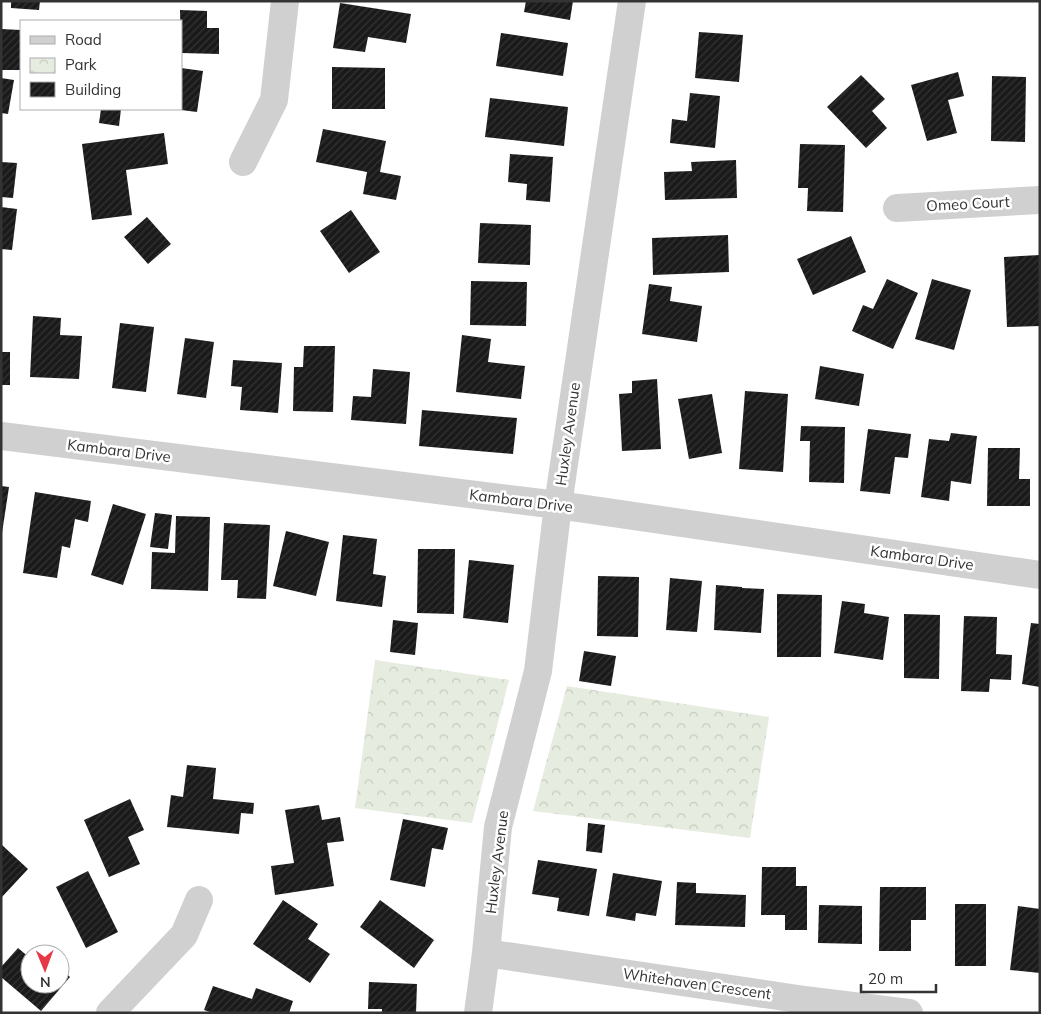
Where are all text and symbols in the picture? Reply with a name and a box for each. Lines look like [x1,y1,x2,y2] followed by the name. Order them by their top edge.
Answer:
[20,20,182,110] legend
[65,30,102,49] text: Road
[65,55,97,74] text: Park
[65,80,121,99] text: Building
[926,192,1010,215] street label: Omeo Court
[551,381,584,487] street label: Huxley Avenue
[66,435,172,466] street label: Kambara Drive
[468,485,574,516] street label: Kambara Drive
[869,541,975,574] street label: Kambara Drive
[481,809,512,915] street label: Huxley Avenue
[20,944,70,994] north arrow
[861,962,936,994] scale bar
[622,964,772,1003] street label: Whitehaven Crescent
[868,969,903,988] text: 20 m
[40,973,51,991] text: N

